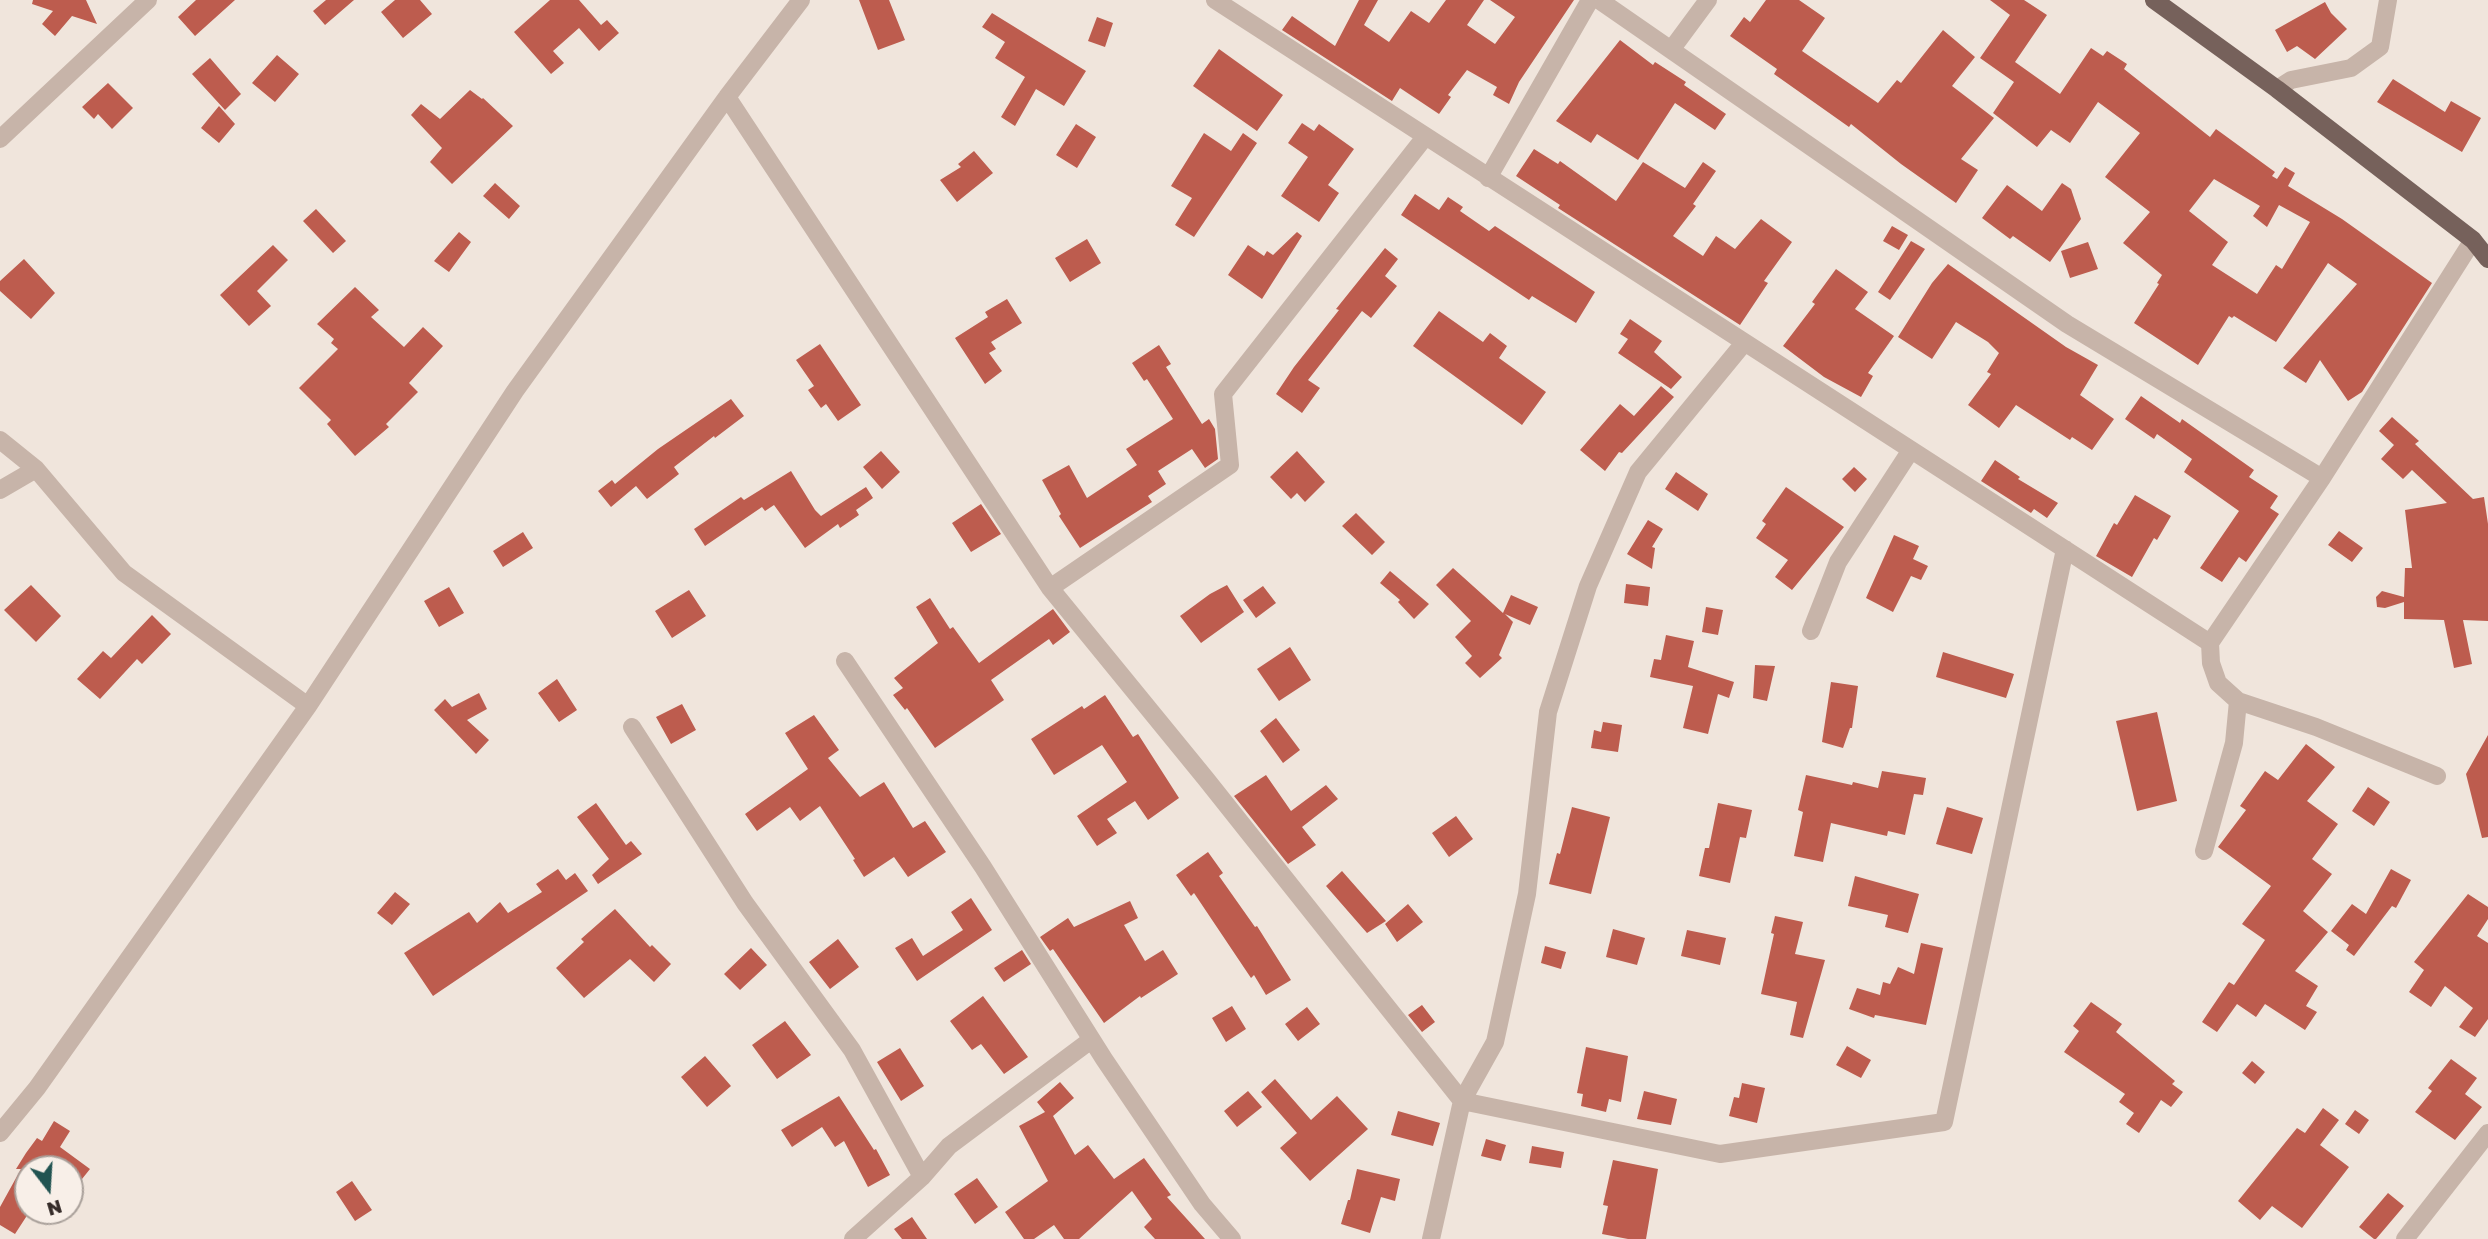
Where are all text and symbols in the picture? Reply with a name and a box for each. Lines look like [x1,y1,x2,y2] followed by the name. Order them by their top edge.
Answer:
[14,1155,84,1225] north arrow
[44,1196,65,1222] text: N

